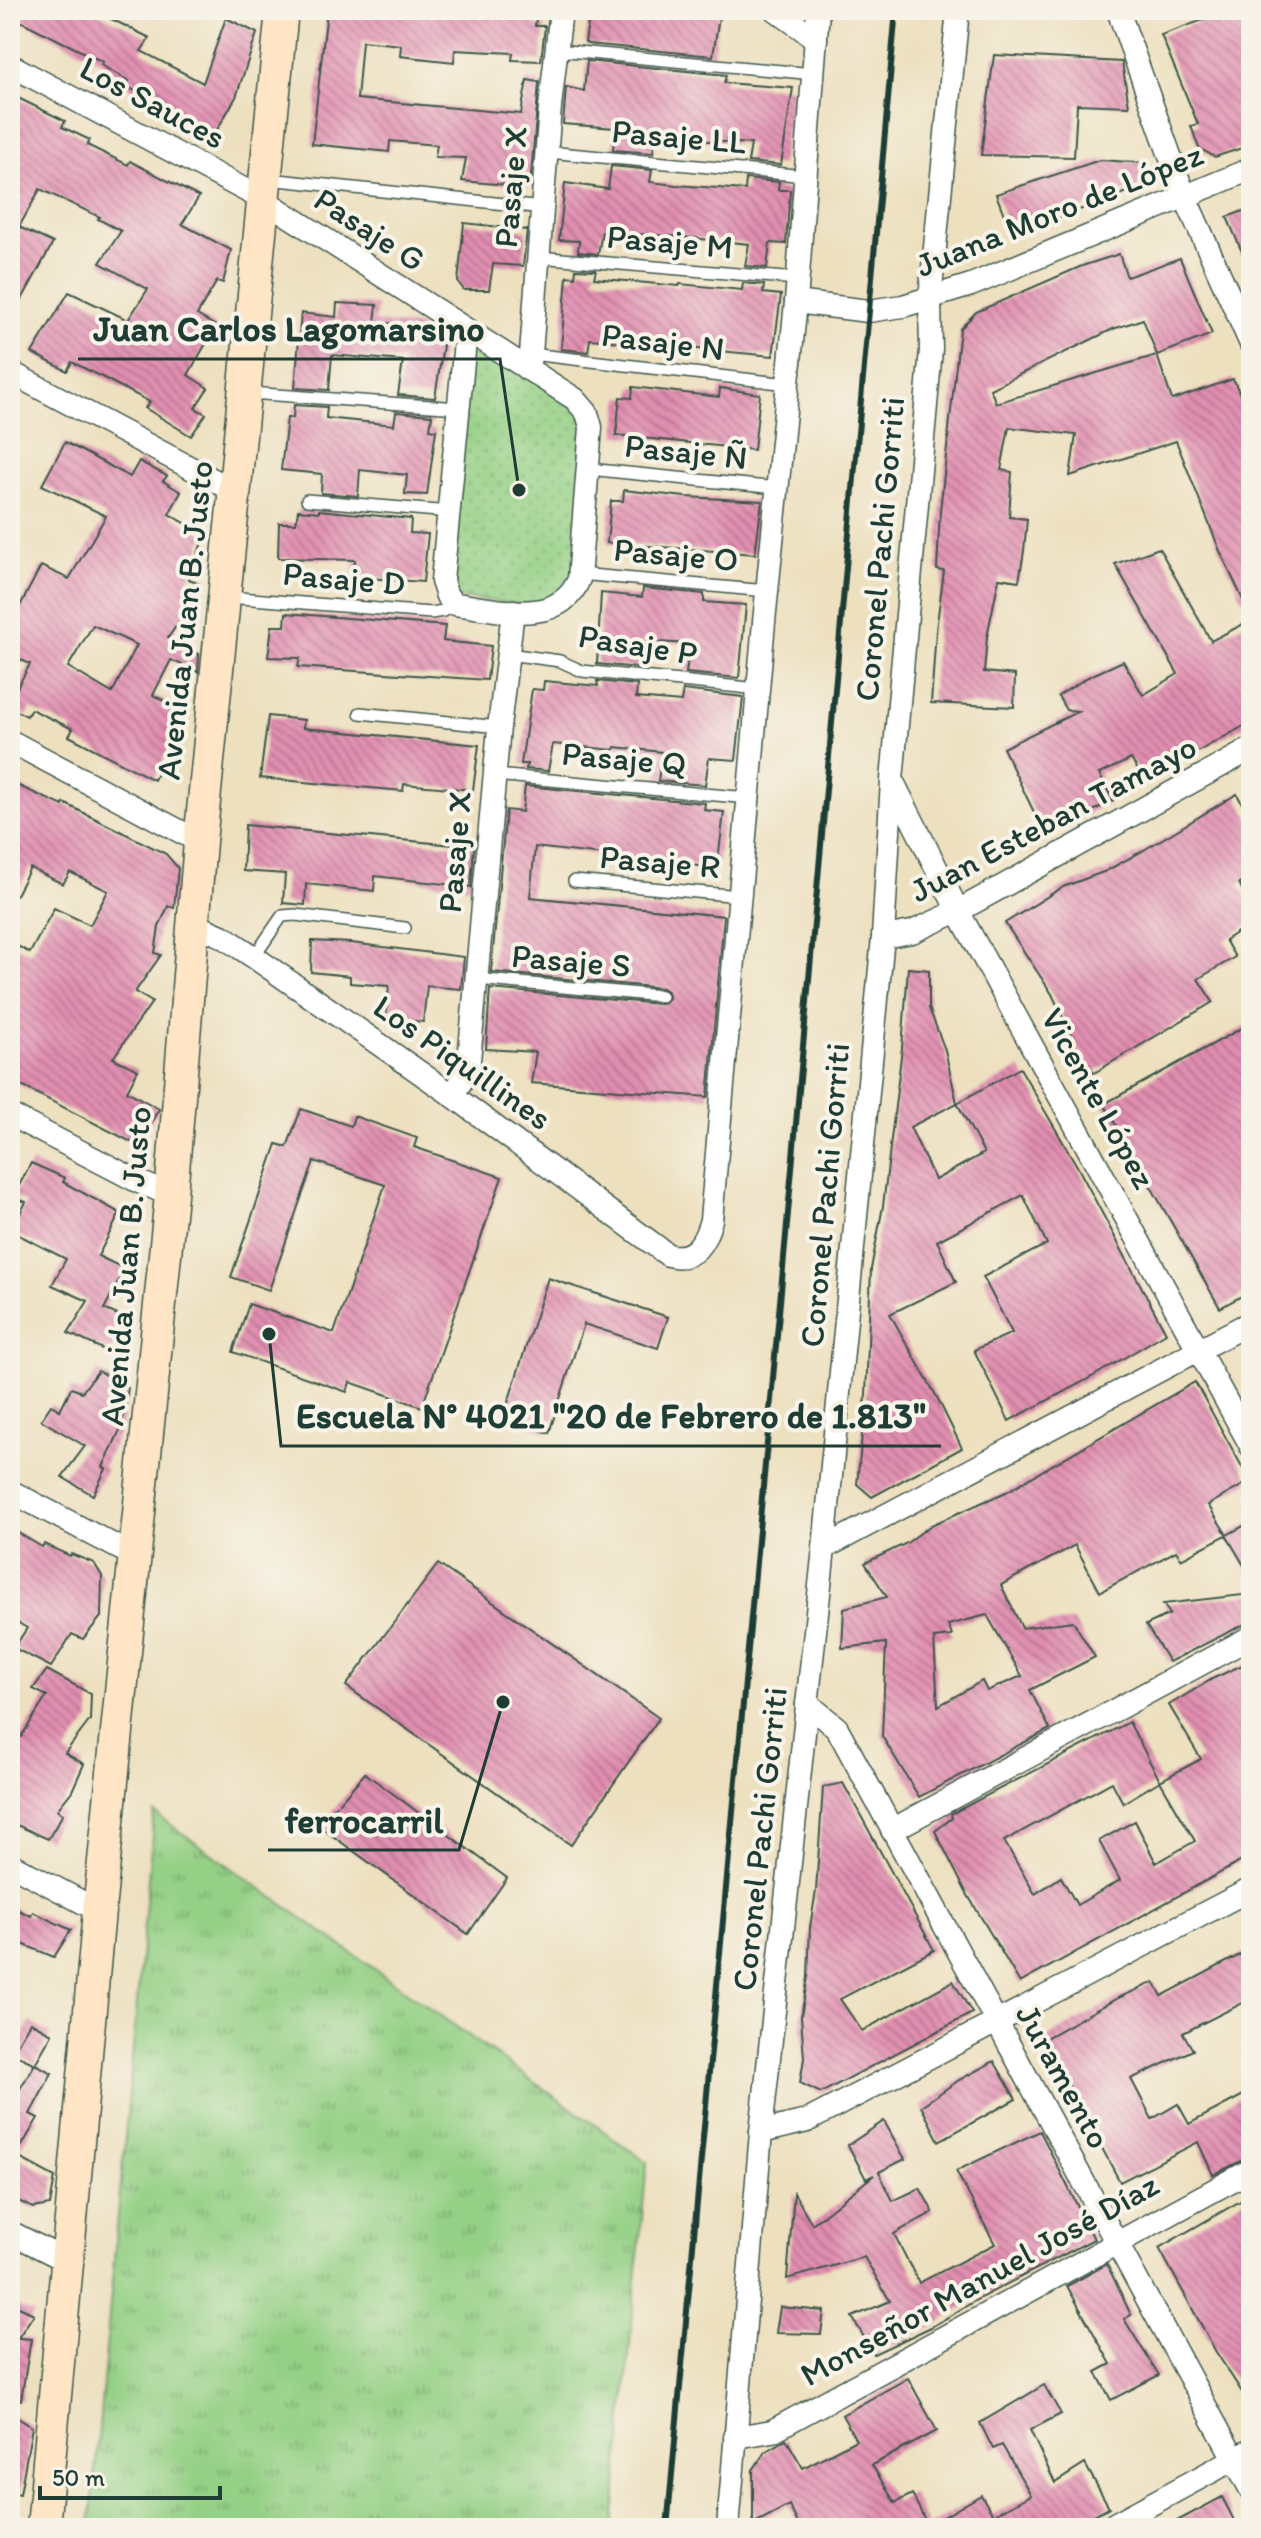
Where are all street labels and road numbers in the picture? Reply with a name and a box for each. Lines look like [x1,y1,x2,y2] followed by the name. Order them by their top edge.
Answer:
[73,47,233,158] street label: Los Sauces
[610,110,748,163] street label: Pasaje LL
[485,124,536,250] street label: Pasaje X
[910,133,1209,286] street label: Juana Moro de López
[307,179,433,280] street label: Pasaje G
[605,216,735,267] street label: Pasaje M
[599,314,727,369] street label: Pasaje N
[846,395,913,703] street label: Coronel Pachi Gorriti
[622,425,749,478] street label: Pasaje Ñ
[147,458,222,782] street label: Avenida Juan B. Justo
[612,529,740,580] street label: Pasaje O
[281,553,407,604] street label: Pasaje D
[576,615,700,674] street label: Pasaje P
[903,726,1203,911] street label: Juan Esteban Tamayo
[560,733,688,784] street label: Pasaje Q
[429,789,480,915] street label: Pasaje X
[598,836,722,887] street label: Pasaje R
[510,935,632,986] street label: Pasaje S
[366,986,560,1139] street label: Los Piquillines
[1032,1001,1165,1196] street label: Vicente López
[791,1041,858,1349] street label: Coronel Pachi Gorriti
[91,1105,160,1428] street label: Avenida Juan B. Justo
[723,1685,796,1993] street label: Coronel Pachi Gorriti
[1007,1997,1120,2156] street label: Juramento
[793,2164,1166,2395] street label: Monseñor Manuel José Díaz

